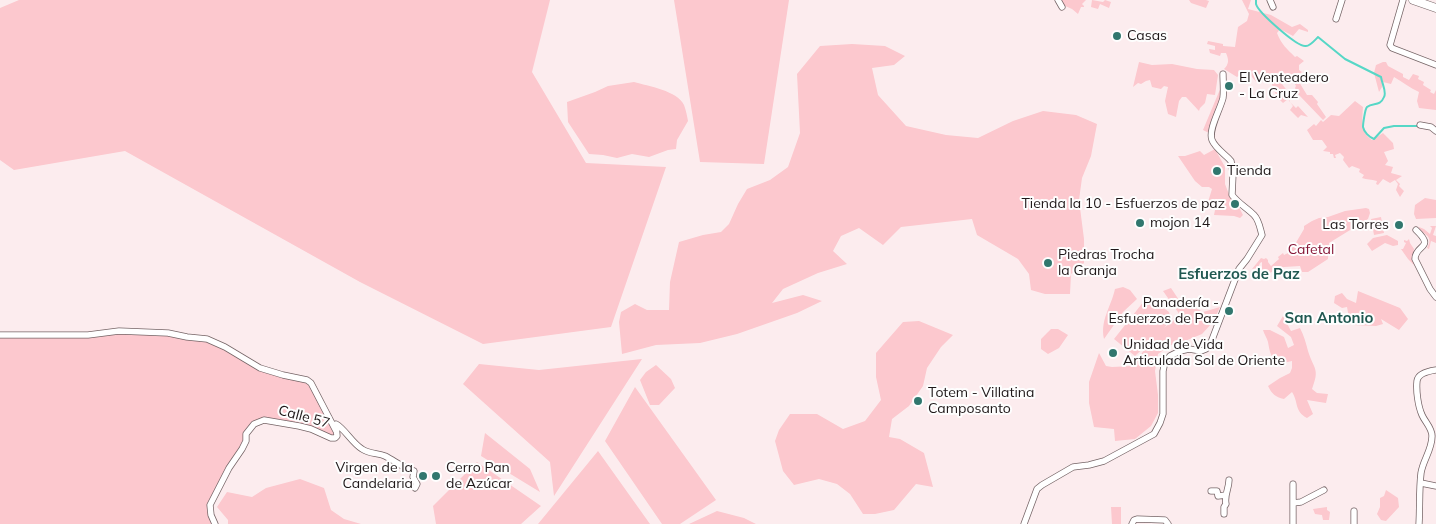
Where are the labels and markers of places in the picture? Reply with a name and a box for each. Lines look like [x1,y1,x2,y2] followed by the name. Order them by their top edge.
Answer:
[1127,28,1167,44] place label: Casas
[1111,30,1123,42] marker: Casas
[1239,70,1329,102] place label: El Venteadero - La Cruz
[1223,80,1235,92] marker: El Venteadero - La Cruz
[1227,163,1271,179] place label: Tienda
[1211,165,1223,177] marker: Tienda
[1021,196,1225,212] place label: Tienda la 10 - Esfuerzos de paz
[1229,198,1241,210] marker: Tienda la 10 - Esfuerzos de paz
[1150,215,1210,231] place label: mojon 14
[1134,217,1146,229] marker: mojon 14
[1322,217,1389,233] place label: Las Torres
[1393,219,1405,231] marker: Las Torres
[1058,247,1154,280] place label: Piedras Trocha la Granja
[1042,257,1054,269] marker: Piedras Trocha la Granja
[1109,295,1219,328] place label: Panadería - Esfuerzos de Paz
[1223,305,1235,317] marker: Panadería - Esfuerzos de Paz
[1123,337,1285,370] place label: Unidad de Vida Articulada Sol de Oriente
[1107,347,1119,359] marker: Unidad de Vida Articulada Sol de Oriente
[928,385,1034,418] place label: Totem - Villatina Camposanto
[912,395,924,407] marker: Totem - Villatina Camposanto
[336,460,413,492] place label: Virgen de la Candelaria
[446,460,512,492] place label: Cerro Pan de Azúcar
[417,470,429,482] marker: Virgen de la Candelaria
[430,470,442,482] marker: Cerro Pan de Azúcar

